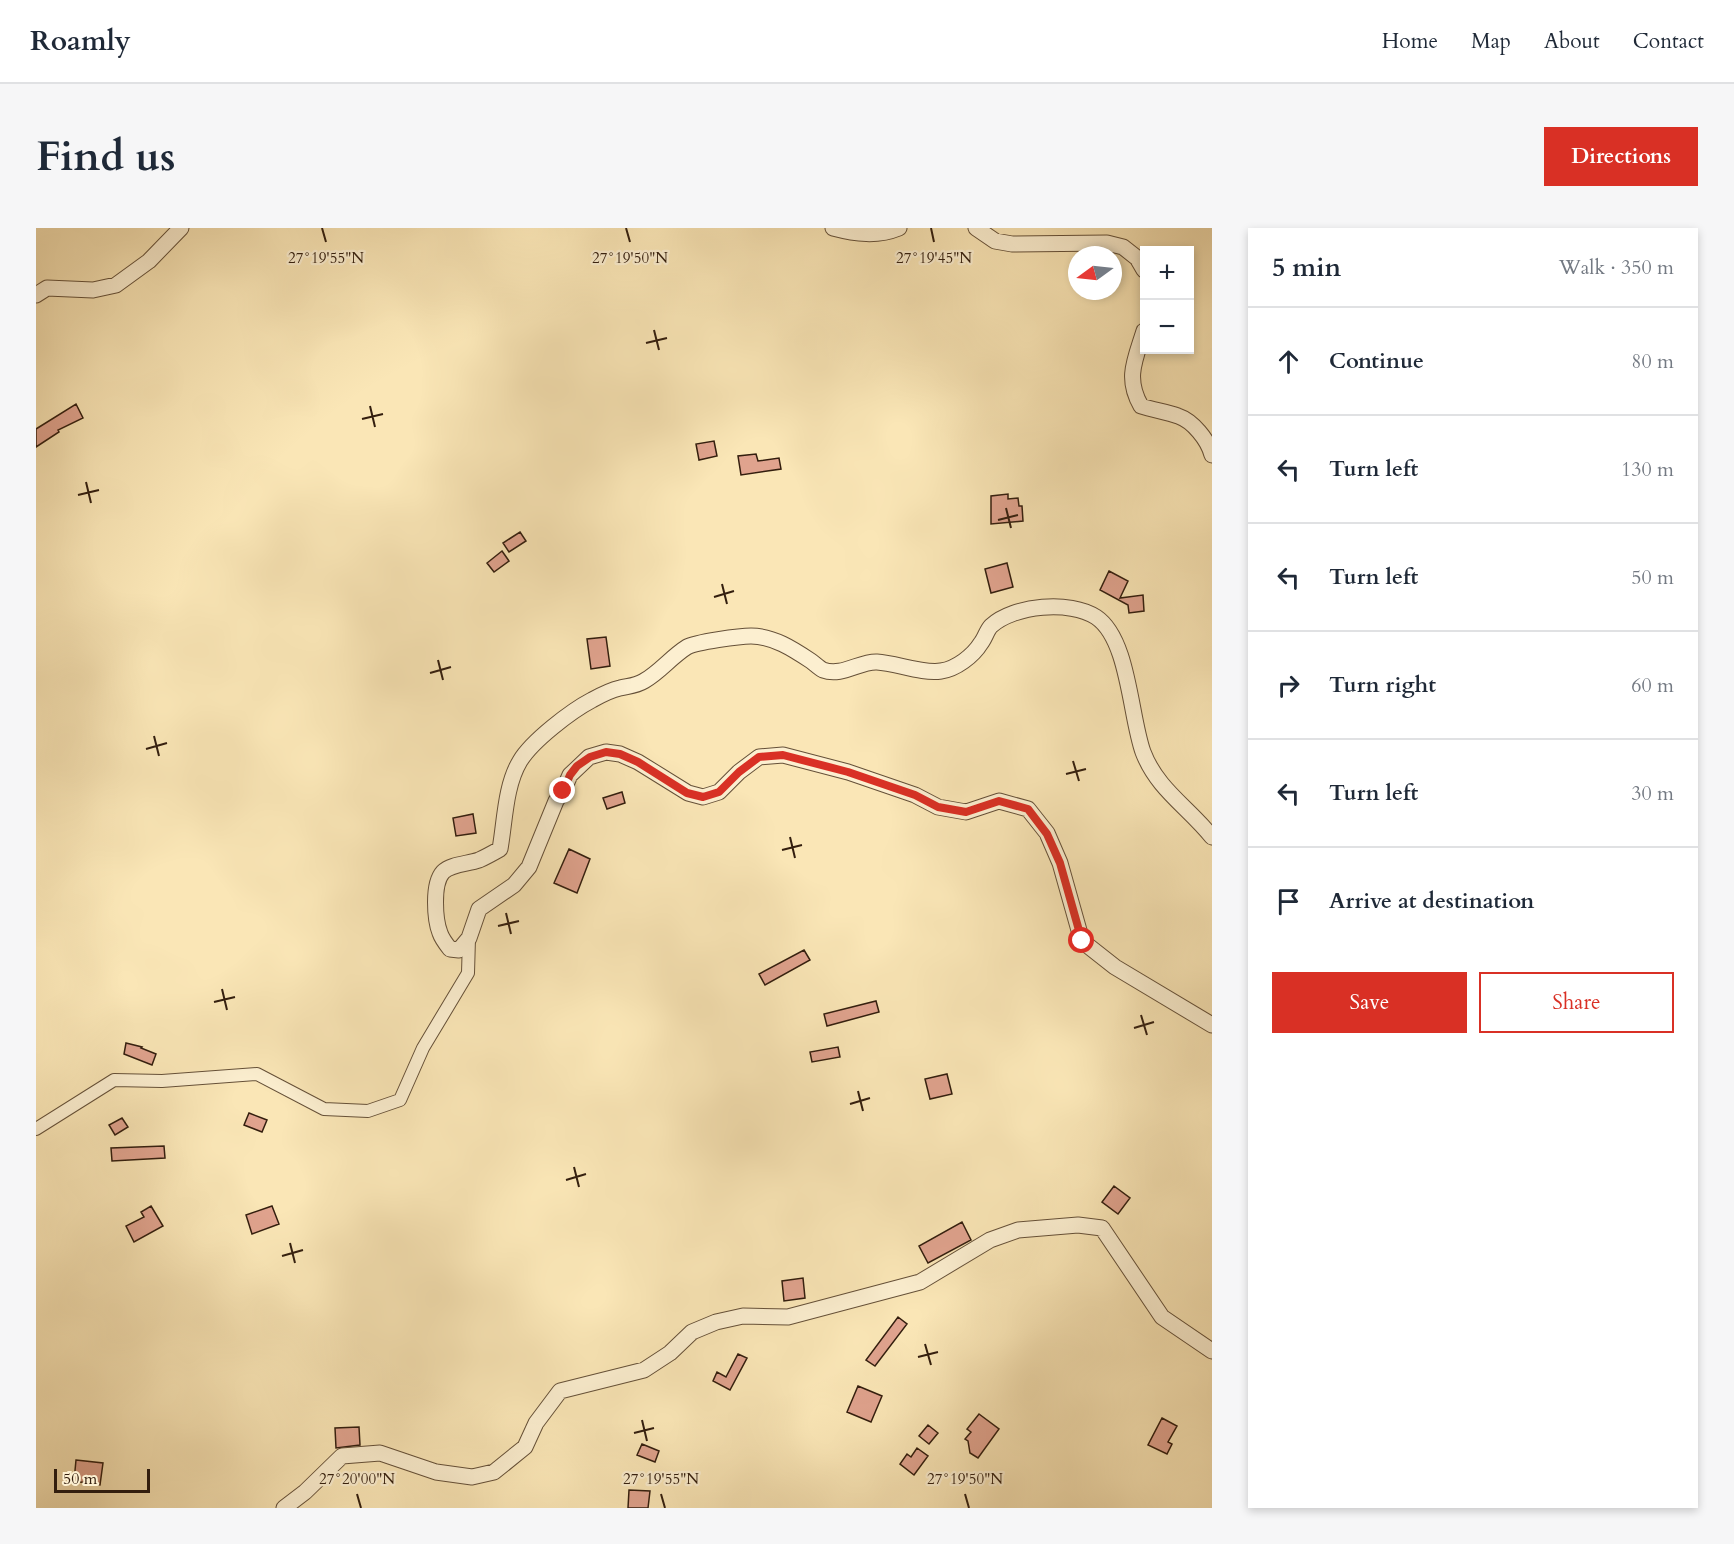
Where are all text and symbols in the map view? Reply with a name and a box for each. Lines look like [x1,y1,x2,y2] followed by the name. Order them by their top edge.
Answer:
[30,22,131,60] text: Roamly
[1382,27,1438,56] text: Home
[1471,27,1511,56] text: Map
[1544,27,1600,56] text: About
[1633,27,1704,56] text: Contact
[1544,127,1698,186] button: Directions
[36,128,176,185] text: Find us
[1068,246,1122,300] north arrow
[1140,246,1194,354] map controls
[1140,246,1194,300] button: +
[288,248,364,268] text: 27°19'55"N
[592,248,668,268] text: 27°19'50"N
[896,248,972,268] text: 27°19'45"N
[1272,250,1341,285] text: 5 min
[1559,254,1674,281] text: Walk · 350 m
[1140,300,1194,354] button: −
[1272,345,1305,378] icon: ahead
[1329,346,1424,376] text: Continue
[1631,348,1674,375] text: 80 m
[1272,453,1305,486] icon: left
[1329,454,1418,484] text: Turn left
[1621,456,1674,483] text: 130 m
[1272,561,1305,594] icon: left
[1329,562,1418,592] text: Turn left
[1631,564,1674,591] text: 50 m
[1272,669,1305,702] icon: right
[1329,670,1436,700] text: Turn right
[1631,672,1674,699] text: 60 m
[549,777,575,803] route end
[1272,777,1305,810] icon: left
[1329,778,1418,808] text: Turn left
[1631,780,1674,807] text: 30 m
[1272,885,1305,918] icon: arrive
[1329,886,1534,916] text: Arrive at destination
[1068,927,1094,953] route start
[1272,972,1467,1033] button: Save
[1479,972,1674,1033] button: Share
[54,1466,150,1494] scale bar
[63,1468,97,1490] text: 50 m
[319,1469,395,1489] text: 27°20'00"N
[623,1469,699,1489] text: 27°19'55"N
[927,1469,1003,1489] text: 27°19'50"N

